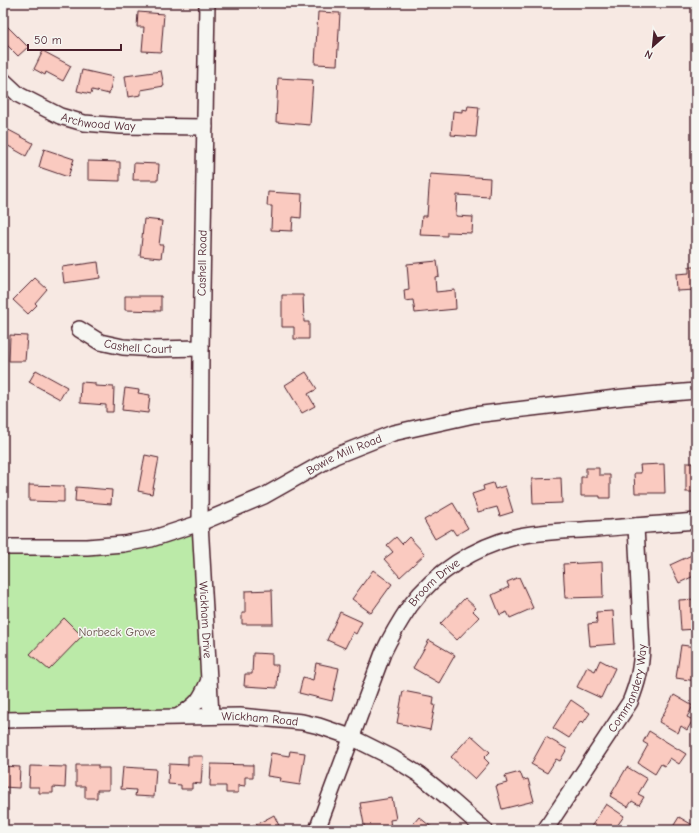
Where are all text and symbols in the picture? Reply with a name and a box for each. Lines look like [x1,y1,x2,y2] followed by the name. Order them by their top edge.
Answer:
[28,26,121,52] scale bar
[633,26,673,66] north arrow
[34,33,62,47] text: 50 m
[643,47,655,62] text: N
[60,110,136,133] street label: Archwood Way
[194,230,210,296] street label: Cashell Road
[103,336,173,356] street label: Cashell Court
[304,431,384,478] street label: Bowie Mill Road
[405,556,462,609] street label: Broom Drive
[196,581,215,659] street label: Wickham Drive
[78,625,156,639] park label: Norbeck Grove
[605,643,649,735] street label: Commandery Way
[221,709,299,729] street label: Wickham Road

